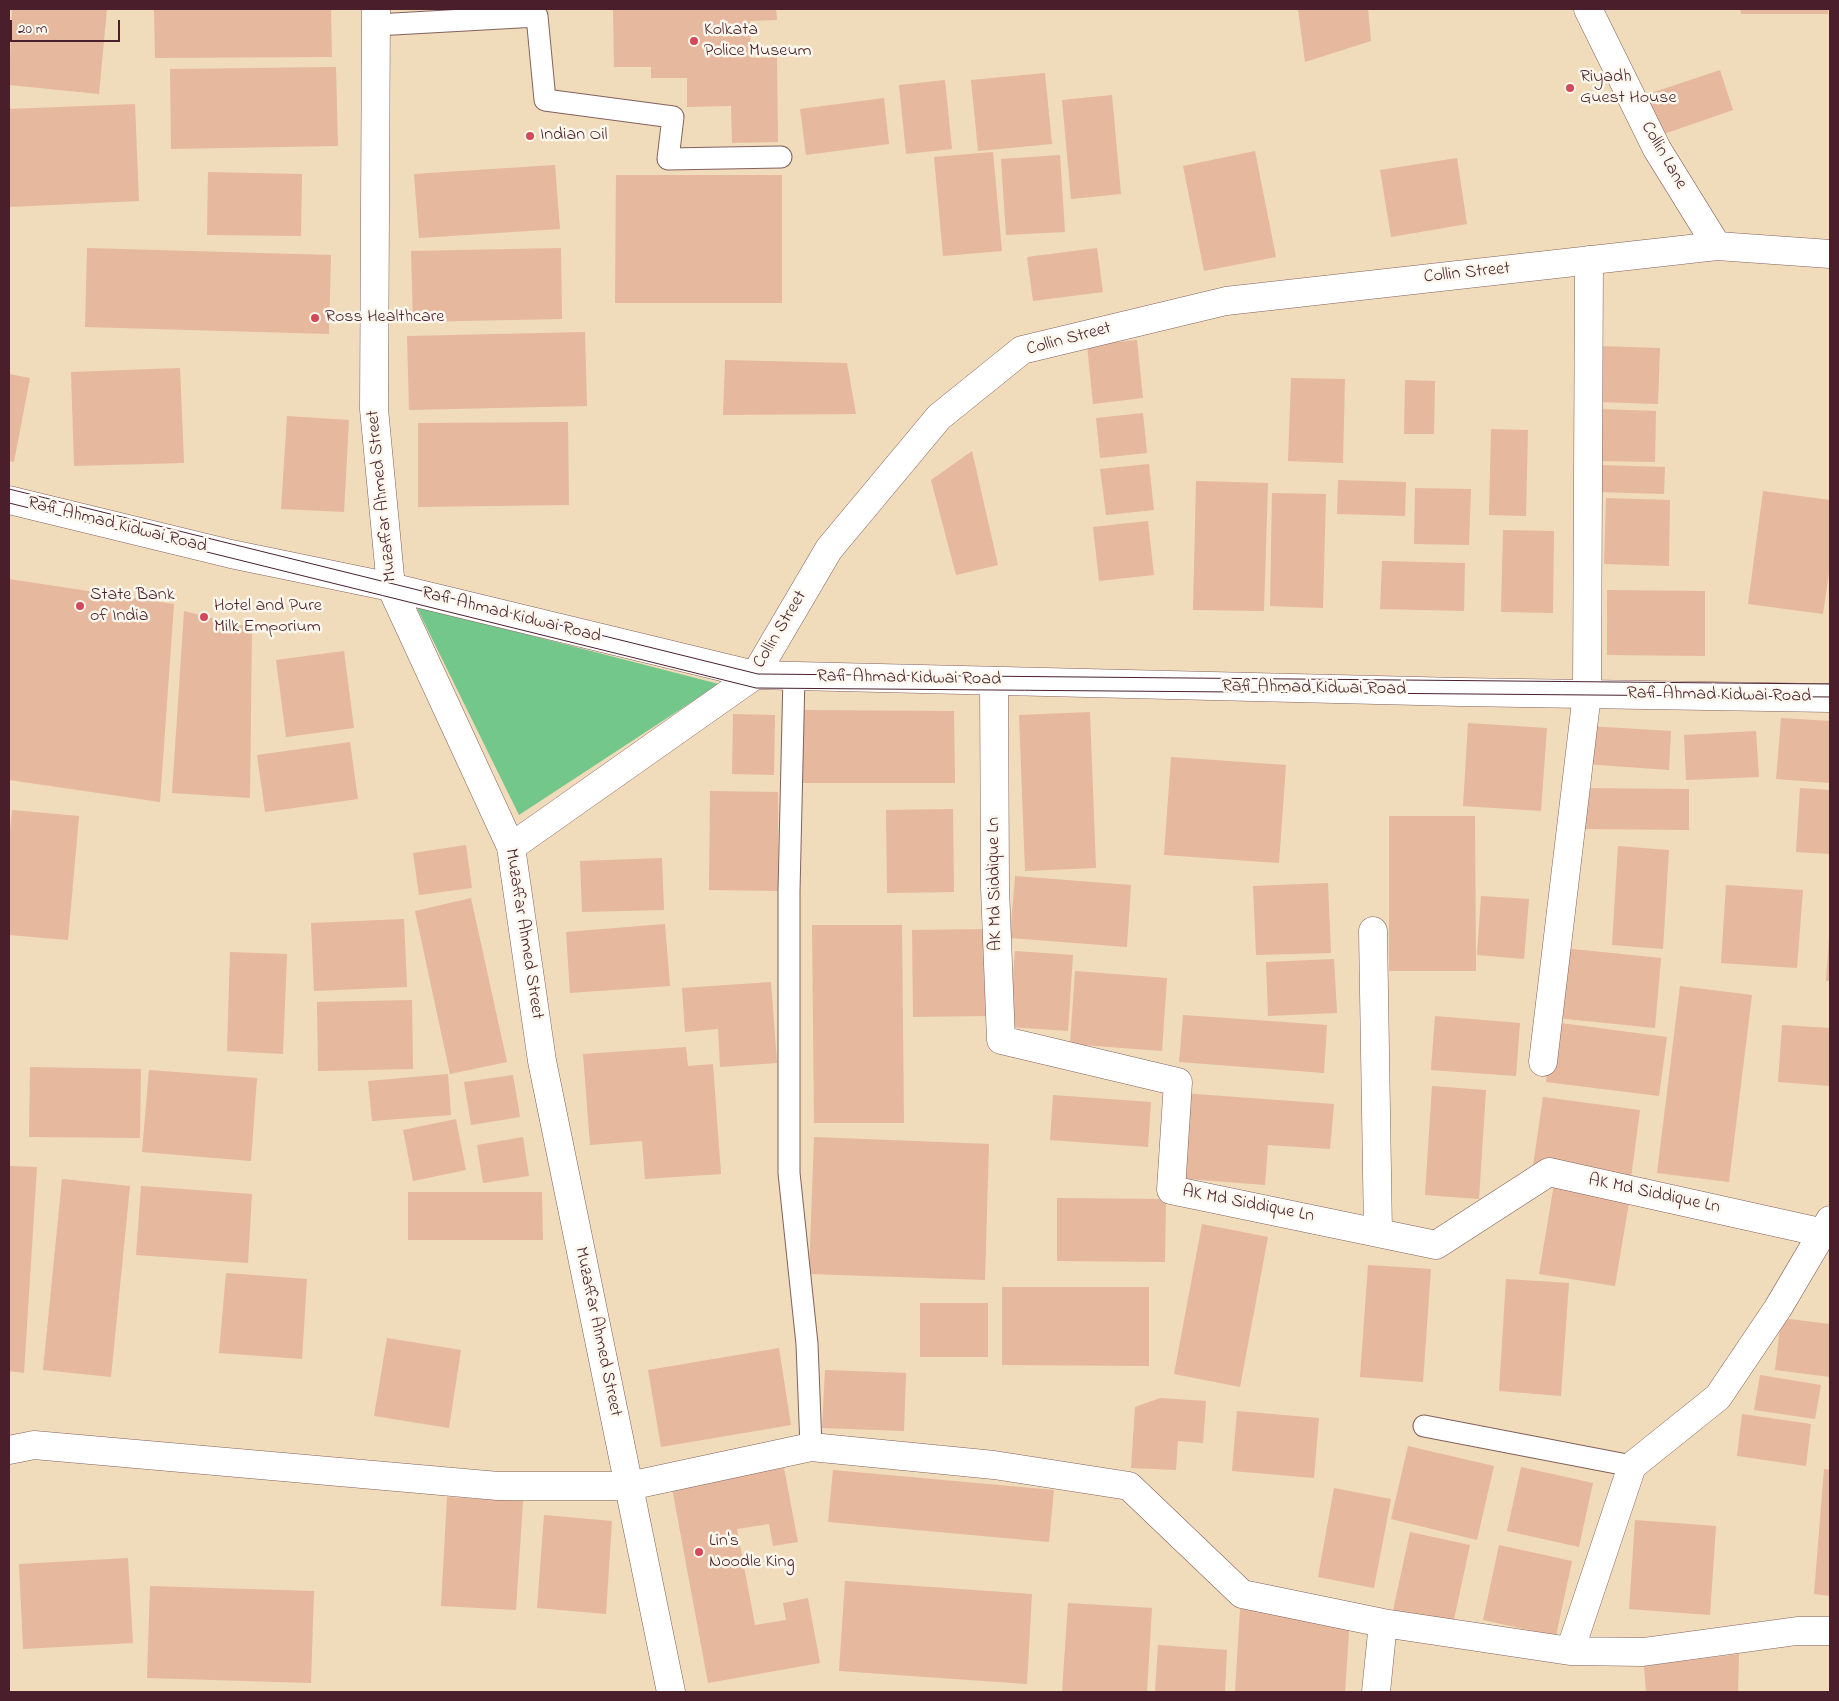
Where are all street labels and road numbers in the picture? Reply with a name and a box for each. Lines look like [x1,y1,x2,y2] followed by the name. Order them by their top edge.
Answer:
[1635,118,1691,194] street label: Collin Lane
[1423,259,1511,289] street label: Collin Street
[1024,318,1114,362] street label: Collin Street
[363,409,403,583] street label: Muzaffar Ahmed Street
[25,493,209,559] street label: Rafi Ahmad Kidwai Road
[419,583,603,649] street label: Rafi Ahmad Kidwai Road
[749,587,813,673] street label: Collin Street
[817,667,1001,691] street label: Rafi Ahmad Kidwai Road
[1222,677,1406,701] street label: Rafi Ahmad Kidwai Road
[1627,684,1811,708] street label: Rafi Ahmad Kidwai Road
[984,817,1008,951] street label: AK Md Siddique Ln
[499,847,547,1021] street label: Muzaffar Ahmed Street
[1586,1171,1722,1219] street label: AK Md Siddique Ln
[1180,1182,1316,1228] street label: AK Md Siddique Ln
[568,1245,626,1419] street label: Muzaffar Ahmed Street

